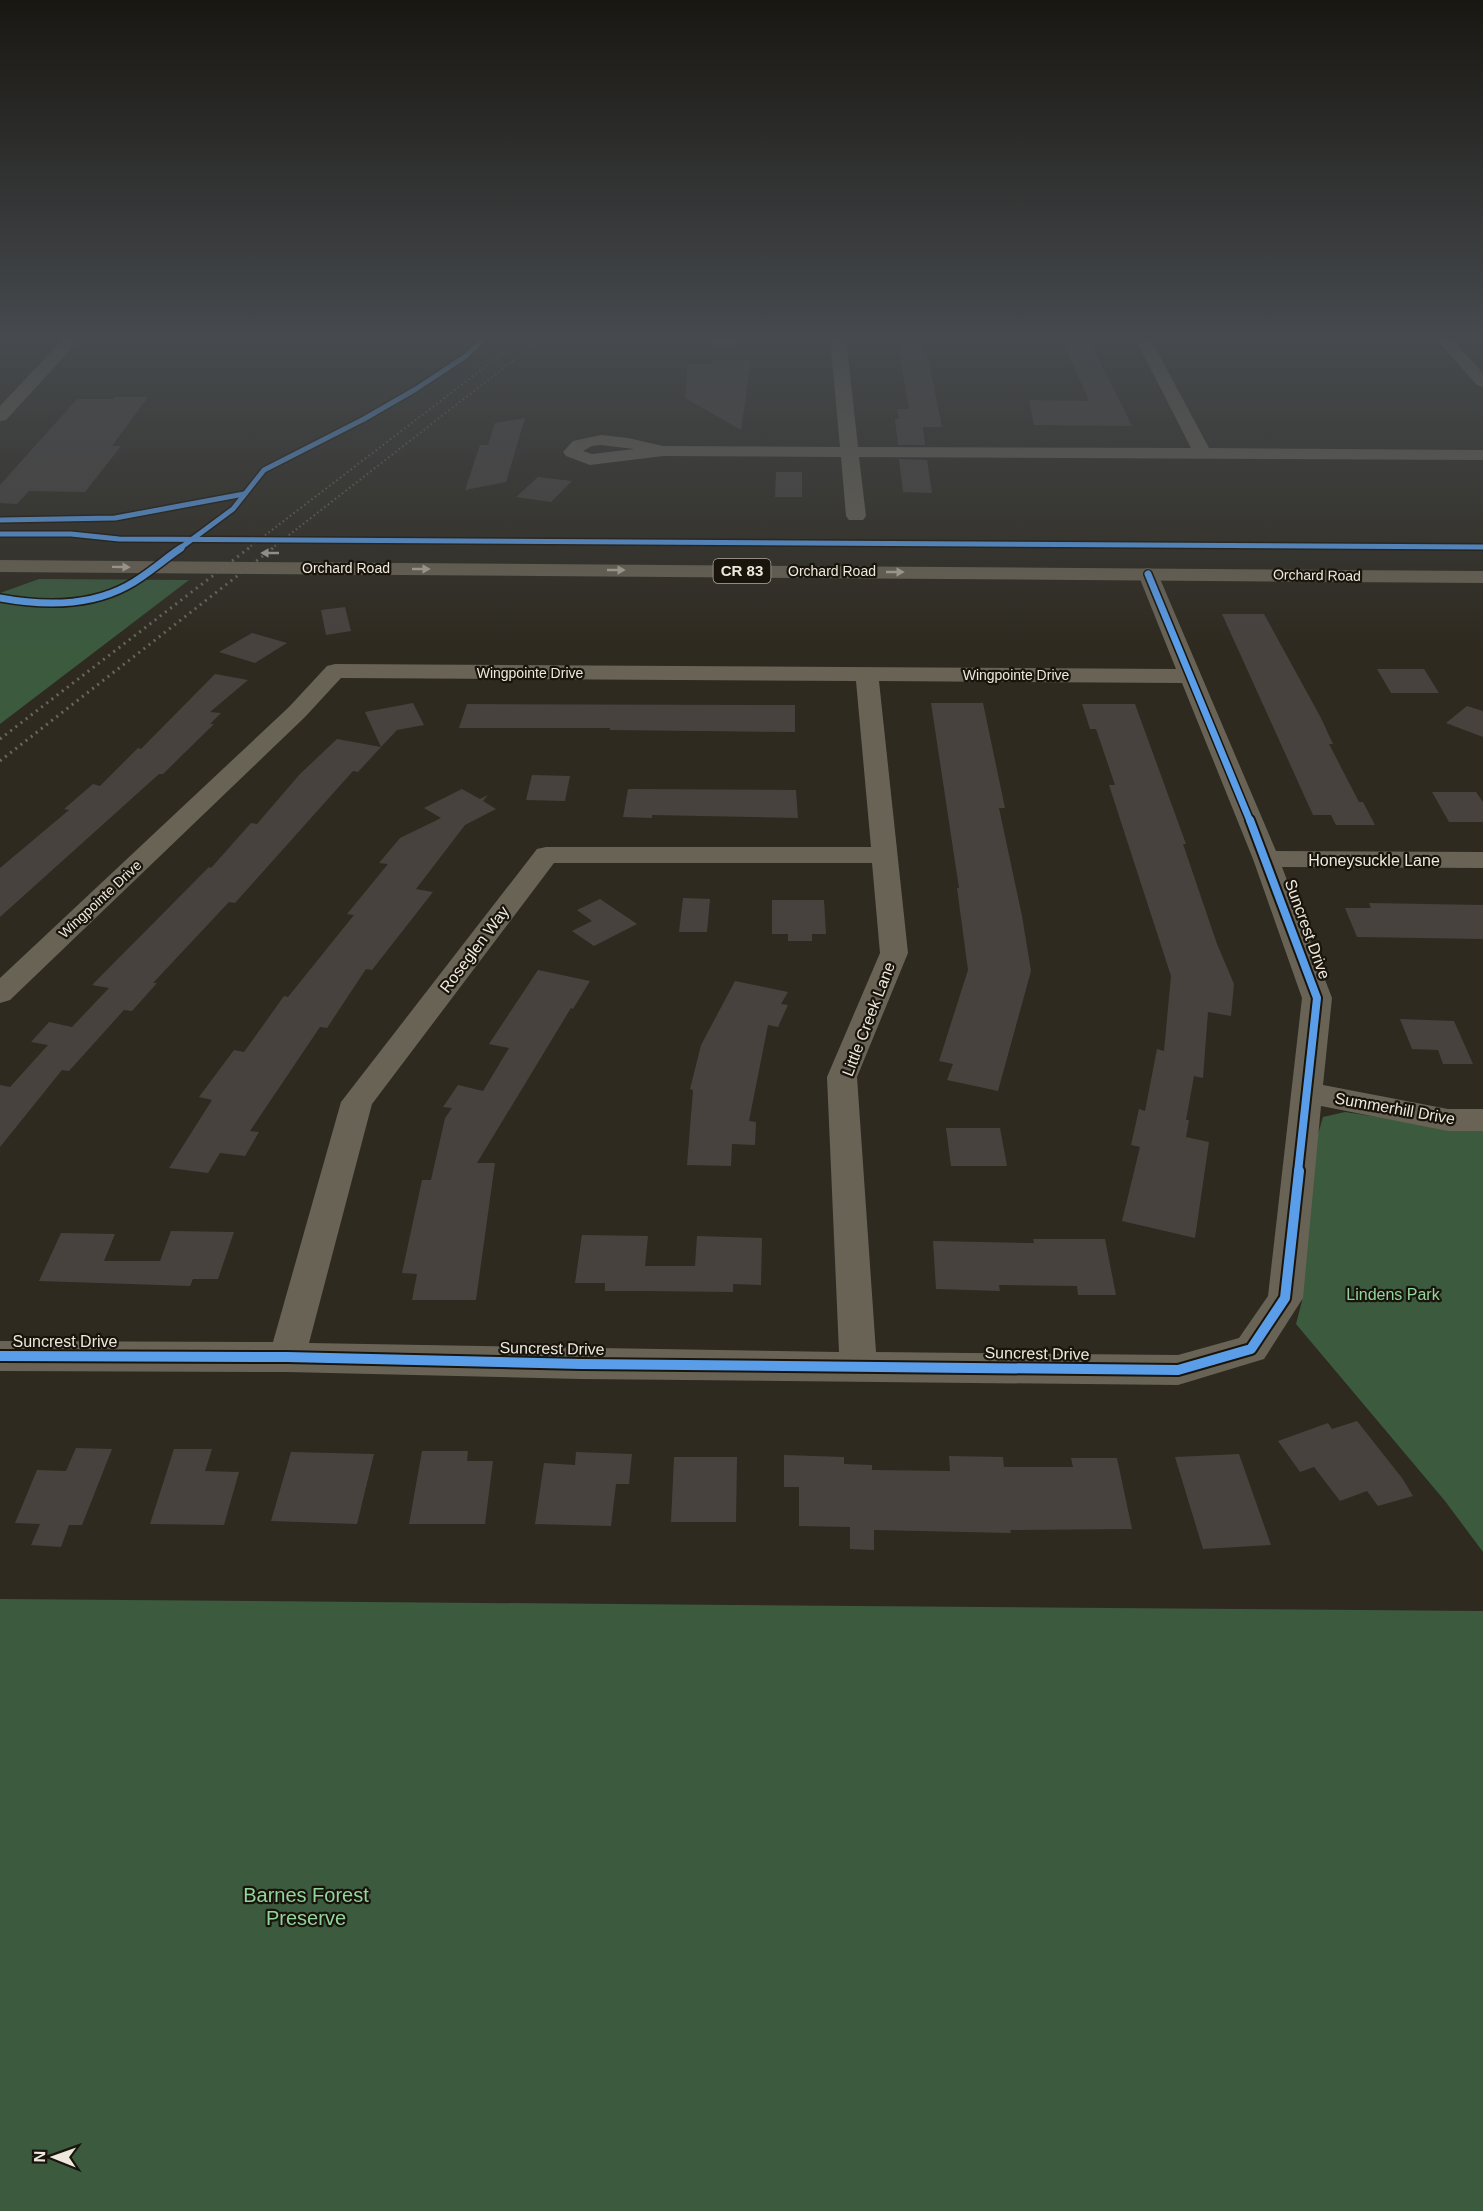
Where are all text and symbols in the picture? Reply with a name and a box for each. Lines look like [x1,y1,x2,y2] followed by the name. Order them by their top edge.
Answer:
[260,548,279,558] one-way arrow
[714,559,771,583] road number: CR 83
[302,560,390,576] street label: Orchard Road
[112,562,131,572] one-way arrow
[788,563,876,579] street label: Orchard Road
[412,564,431,574] one-way arrow
[607,565,626,575] one-way arrow
[1273,566,1361,584] street label: Orchard Road
[886,567,905,576] one-way arrow
[477,665,584,681] street label: Wingpointe Drive
[963,667,1070,683] street label: Wingpointe Drive
[1308,852,1440,869] street label: Honeysuckle Lane
[56,857,145,941] street label: Wingpointe Drive
[1282,877,1333,981] street label: Suncrest Drive
[436,903,512,996] street label: Roseglen Way
[839,960,898,1079] street label: Little Creek Lane
[1333,1090,1456,1127] street label: Summerhill Drive
[1346,1286,1441,1303] park label: Lindens Park
[13,1333,118,1350] street label: Suncrest Drive
[499,1339,605,1358] street label: Suncrest Drive
[984,1344,1090,1363] street label: Suncrest Drive
[243,1884,369,1929] park label: Barnes Forest Preserve
[24,2127,84,2187] north arrow
[31,2151,48,2163] text: N

